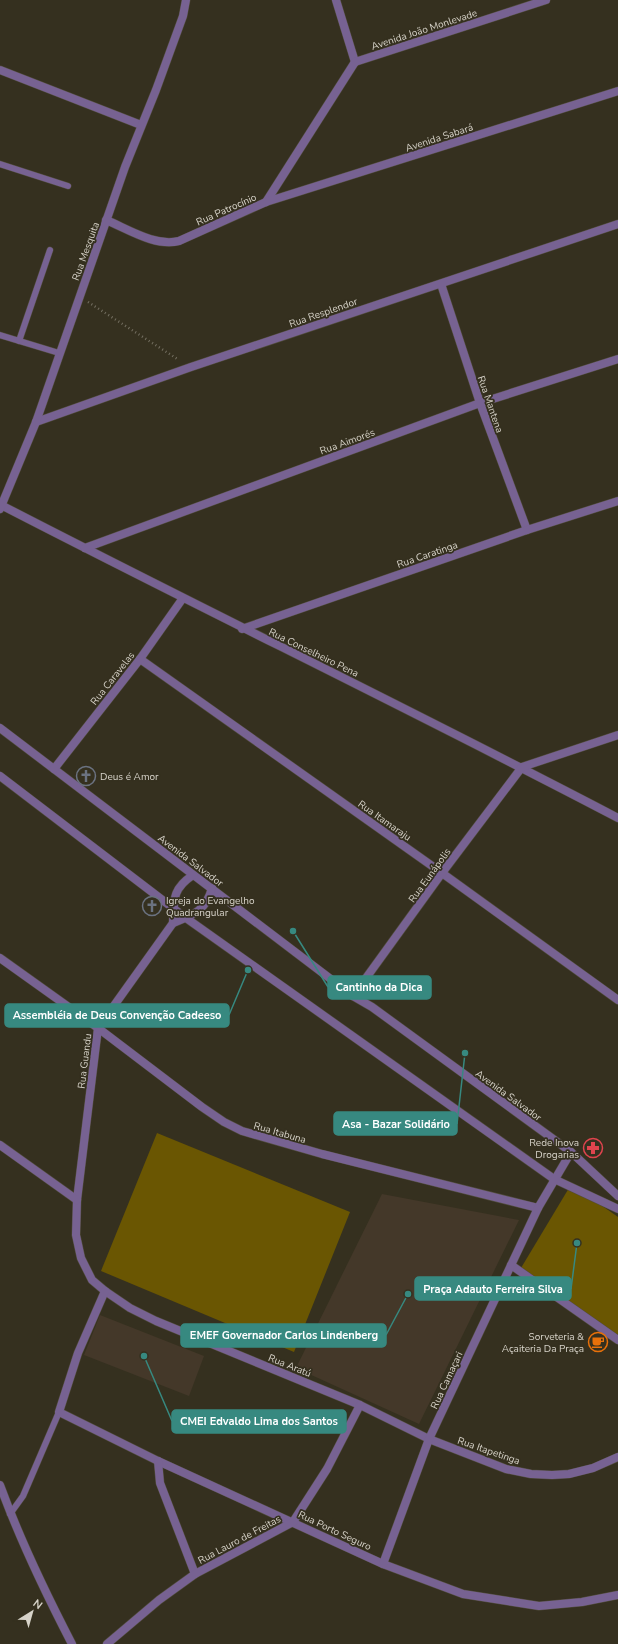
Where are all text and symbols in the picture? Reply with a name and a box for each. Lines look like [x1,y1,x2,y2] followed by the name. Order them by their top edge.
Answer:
[369,6,479,54] street label: Avenida João Monlevade
[404,120,475,156] street label: Avenida Sabará
[194,190,259,229] street label: Rua Patrocínio
[69,220,103,283] street label: Rua Mesquita
[287,295,360,331] street label: Rua Resplendor
[474,374,506,435] street label: Rua Mantena
[318,425,377,458] street label: Rua Aimorés
[395,538,460,572] street label: Rua Caratinga
[266,625,361,681] street label: Rua Conselheiro Pena
[87,649,138,708] street label: Rua Caravelas
[75,765,97,787] church icon: Deus é Amor
[100,770,159,784] place label: Deus é Amor
[355,797,414,844] street label: Rua Itamaraju
[155,832,226,890] street label: Avenida Salvador
[405,845,454,906] street label: Rua Eunápolis
[166,894,255,920] place label: Igreja do Evangelho Quadrangular
[141,895,163,917] church icon: Igreja do Evangelho Quadrangular
[328,976,431,999] callout: Cantinho da Dica
[336,980,422,995] text: Cantinho da Dica
[5,1004,229,1027] callout: Assembléia de Deus Convenção Cadeeso
[13,1008,221,1023] text: Assembléia de Deus Convenção Cadeeso
[75,1033,95,1090] street label: Rua Guandu
[472,1067,545,1125] street label: Avenida Salvador
[334,1112,457,1135] callout: Asa - Bazar Solidário
[342,1117,450,1132] text: Asa - Bazar Solidário
[252,1119,308,1147] street label: Rua Itabuna
[529,1136,579,1162] place label: Rede Inova Drogarias
[582,1137,604,1159] pharmacy icon: Rede Inova Drogarias
[415,1277,571,1300] callout: Praça Adauto Ferreira Silva
[423,1282,563,1297] text: Praça Adauto Ferreira Silva
[181,1324,386,1347] callout: EMEF Governador Carlos Lindenberg
[190,1328,378,1343] text: EMEF Governador Carlos Lindenberg
[502,1330,584,1356] place label: Sorveteria & Açaiteria Da Praça
[587,1331,609,1353] cafe icon: Sorveteria & Açaiteria Da Praça
[428,1350,466,1411] street label: Rua Camaçari
[266,1351,313,1381] street label: Rua Aratú
[172,1410,346,1433] callout: CMEI Edvaldo Lima dos Santos
[180,1414,338,1429] text: CMEI Edvaldo Lima dos Santos
[456,1434,522,1468] street label: Rua Itapetinga
[296,1508,374,1554] street label: Rua Porto Seguro
[196,1512,284,1568] street label: Rua Lauro de Freitas
[12,1592,52,1632] north arrow
[30,1596,46,1613] text: N

